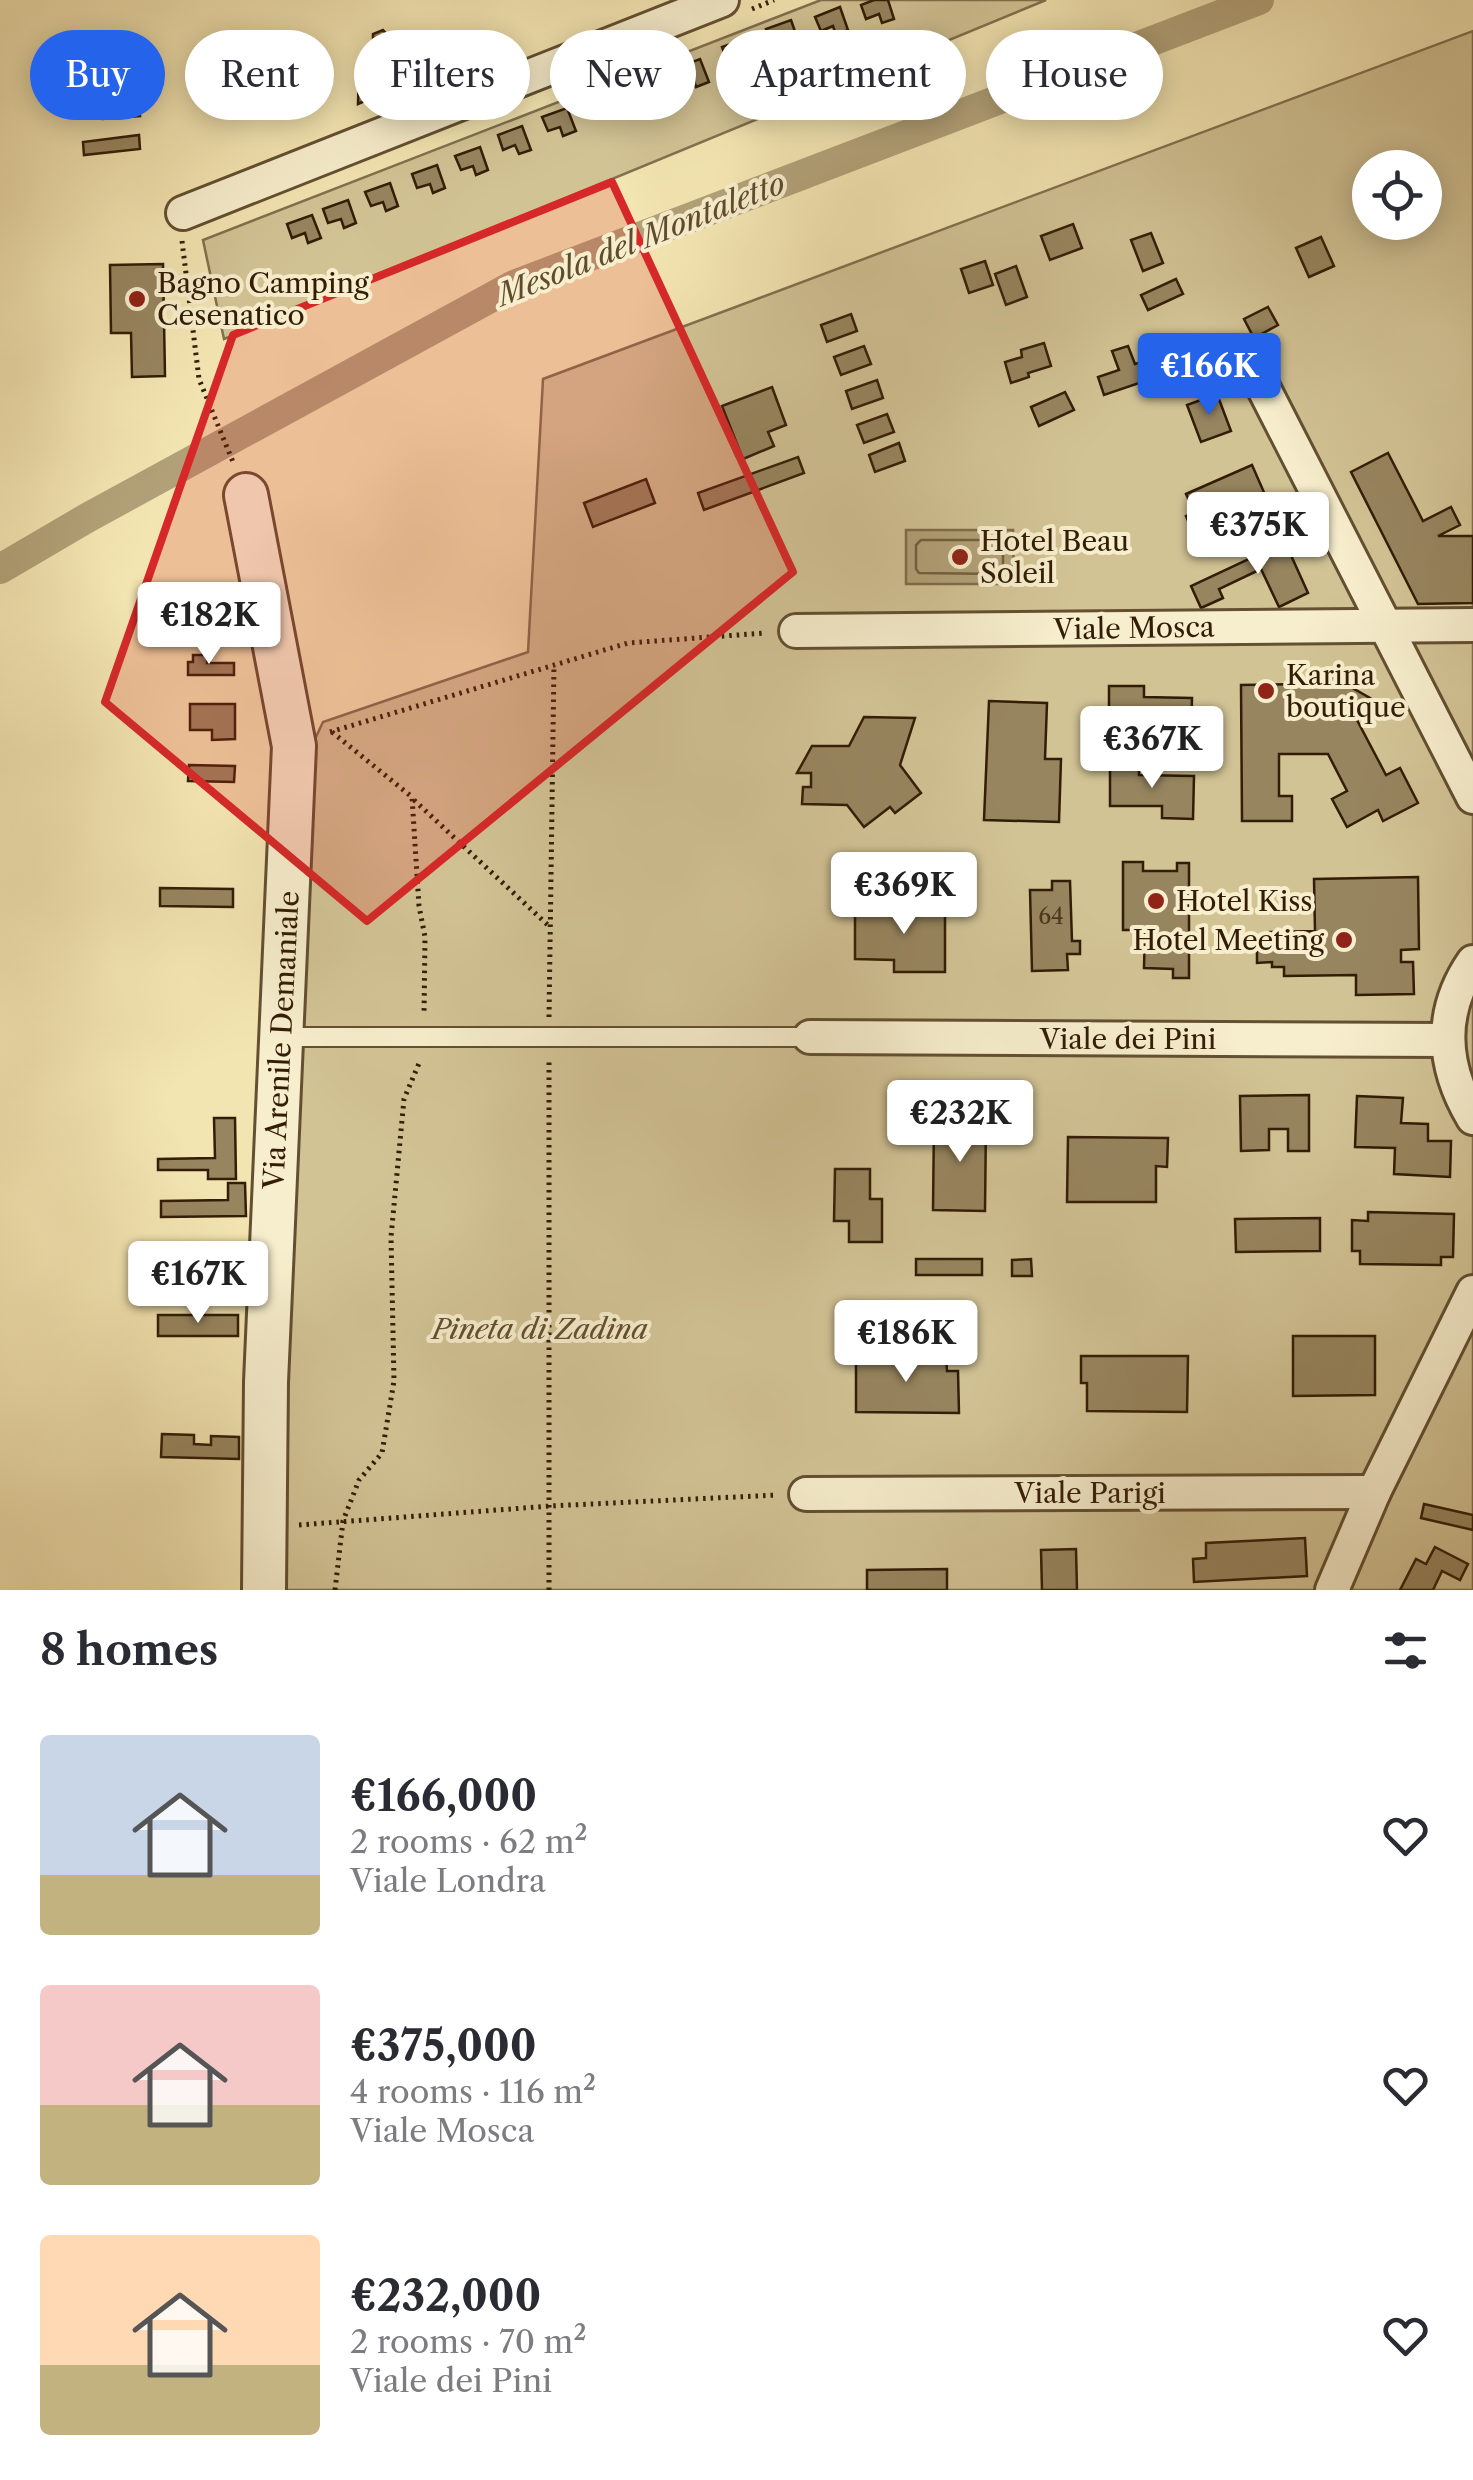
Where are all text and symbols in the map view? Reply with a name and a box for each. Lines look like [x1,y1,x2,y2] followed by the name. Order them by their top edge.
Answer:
[30,30,165,120] chip: Buy
[185,30,334,120] chip: Rent
[354,30,530,120] chip: Filters
[550,30,696,120] chip: New
[716,30,966,120] chip: Apartment
[986,30,1163,120] chip: House
[1352,150,1442,240] map controls
[1352,150,1442,240] button: locate
[489,164,790,315] water label: Mesola del Montaletto
[157,266,369,332] place label: Bagno Camping Cesenatico
[126,288,148,310] marker: Bagno Camping Cesenatico
[1139,333,1279,418] pin: €166K
[1160,346,1258,385] text: €166K
[1188,492,1328,577] pin: €375K
[1209,505,1307,544] text: €375K
[980,524,1129,590] place label: Hotel Beau Soleil
[949,546,971,568] marker: Hotel Beau Soleil
[139,582,279,667] pin: €182K
[160,595,258,634] text: €182K
[1052,610,1215,646] street label: Viale Mosca
[1286,658,1406,724] place label: Karina boutique
[1255,680,1277,702] marker: Karina boutique
[1082,706,1222,791] pin: €367K
[1102,719,1202,758] text: €367K
[834,852,974,937] pin: €369K
[853,865,955,904] text: €369K
[1176,884,1313,918] place label: Hotel Kiss
[256,890,306,1191] street label: Via Arenile Demaniale
[1145,890,1167,912] marker: Hotel Kiss
[1038,903,1064,930] house number: 64
[1132,923,1324,957] place label: Hotel Meeting
[1333,929,1355,951] marker: Hotel Meeting
[1039,1022,1216,1056] street label: Viale dei Pini
[890,1080,1030,1165] pin: €232K
[909,1093,1011,1132] text: €232K
[128,1241,268,1326] pin: €167K
[150,1254,246,1293] text: €167K
[836,1300,976,1385] pin: €186K
[430,1312,648,1346] park label: Pineta di Zadina
[856,1313,956,1352] text: €186K
[1013,1476,1166,1510] street label: Viale Parigi
[1378,1623,1433,1678] icon: filters
[40,1624,218,1676] text: 8 homes
[350,1770,537,1822] text: €166,000
[120,1775,240,1895] icon: home
[1378,1808,1433,1863] icon: heart
[350,1822,588,1861] text: 2 rooms · 62 m²
[350,1861,546,1900] text: Viale Londra
[350,2020,536,2072] text: €375,000
[120,2025,240,2145] icon: home
[1378,2058,1433,2113] icon: heart
[350,2072,596,2111] text: 4 rooms · 116 m²
[350,2111,534,2150] text: Viale Mosca
[350,2270,541,2322] text: €232,000
[120,2275,240,2395] icon: home
[1378,2308,1433,2363] icon: heart
[350,2322,586,2361] text: 2 rooms · 70 m²
[350,2361,552,2400] text: Viale dei Pini

